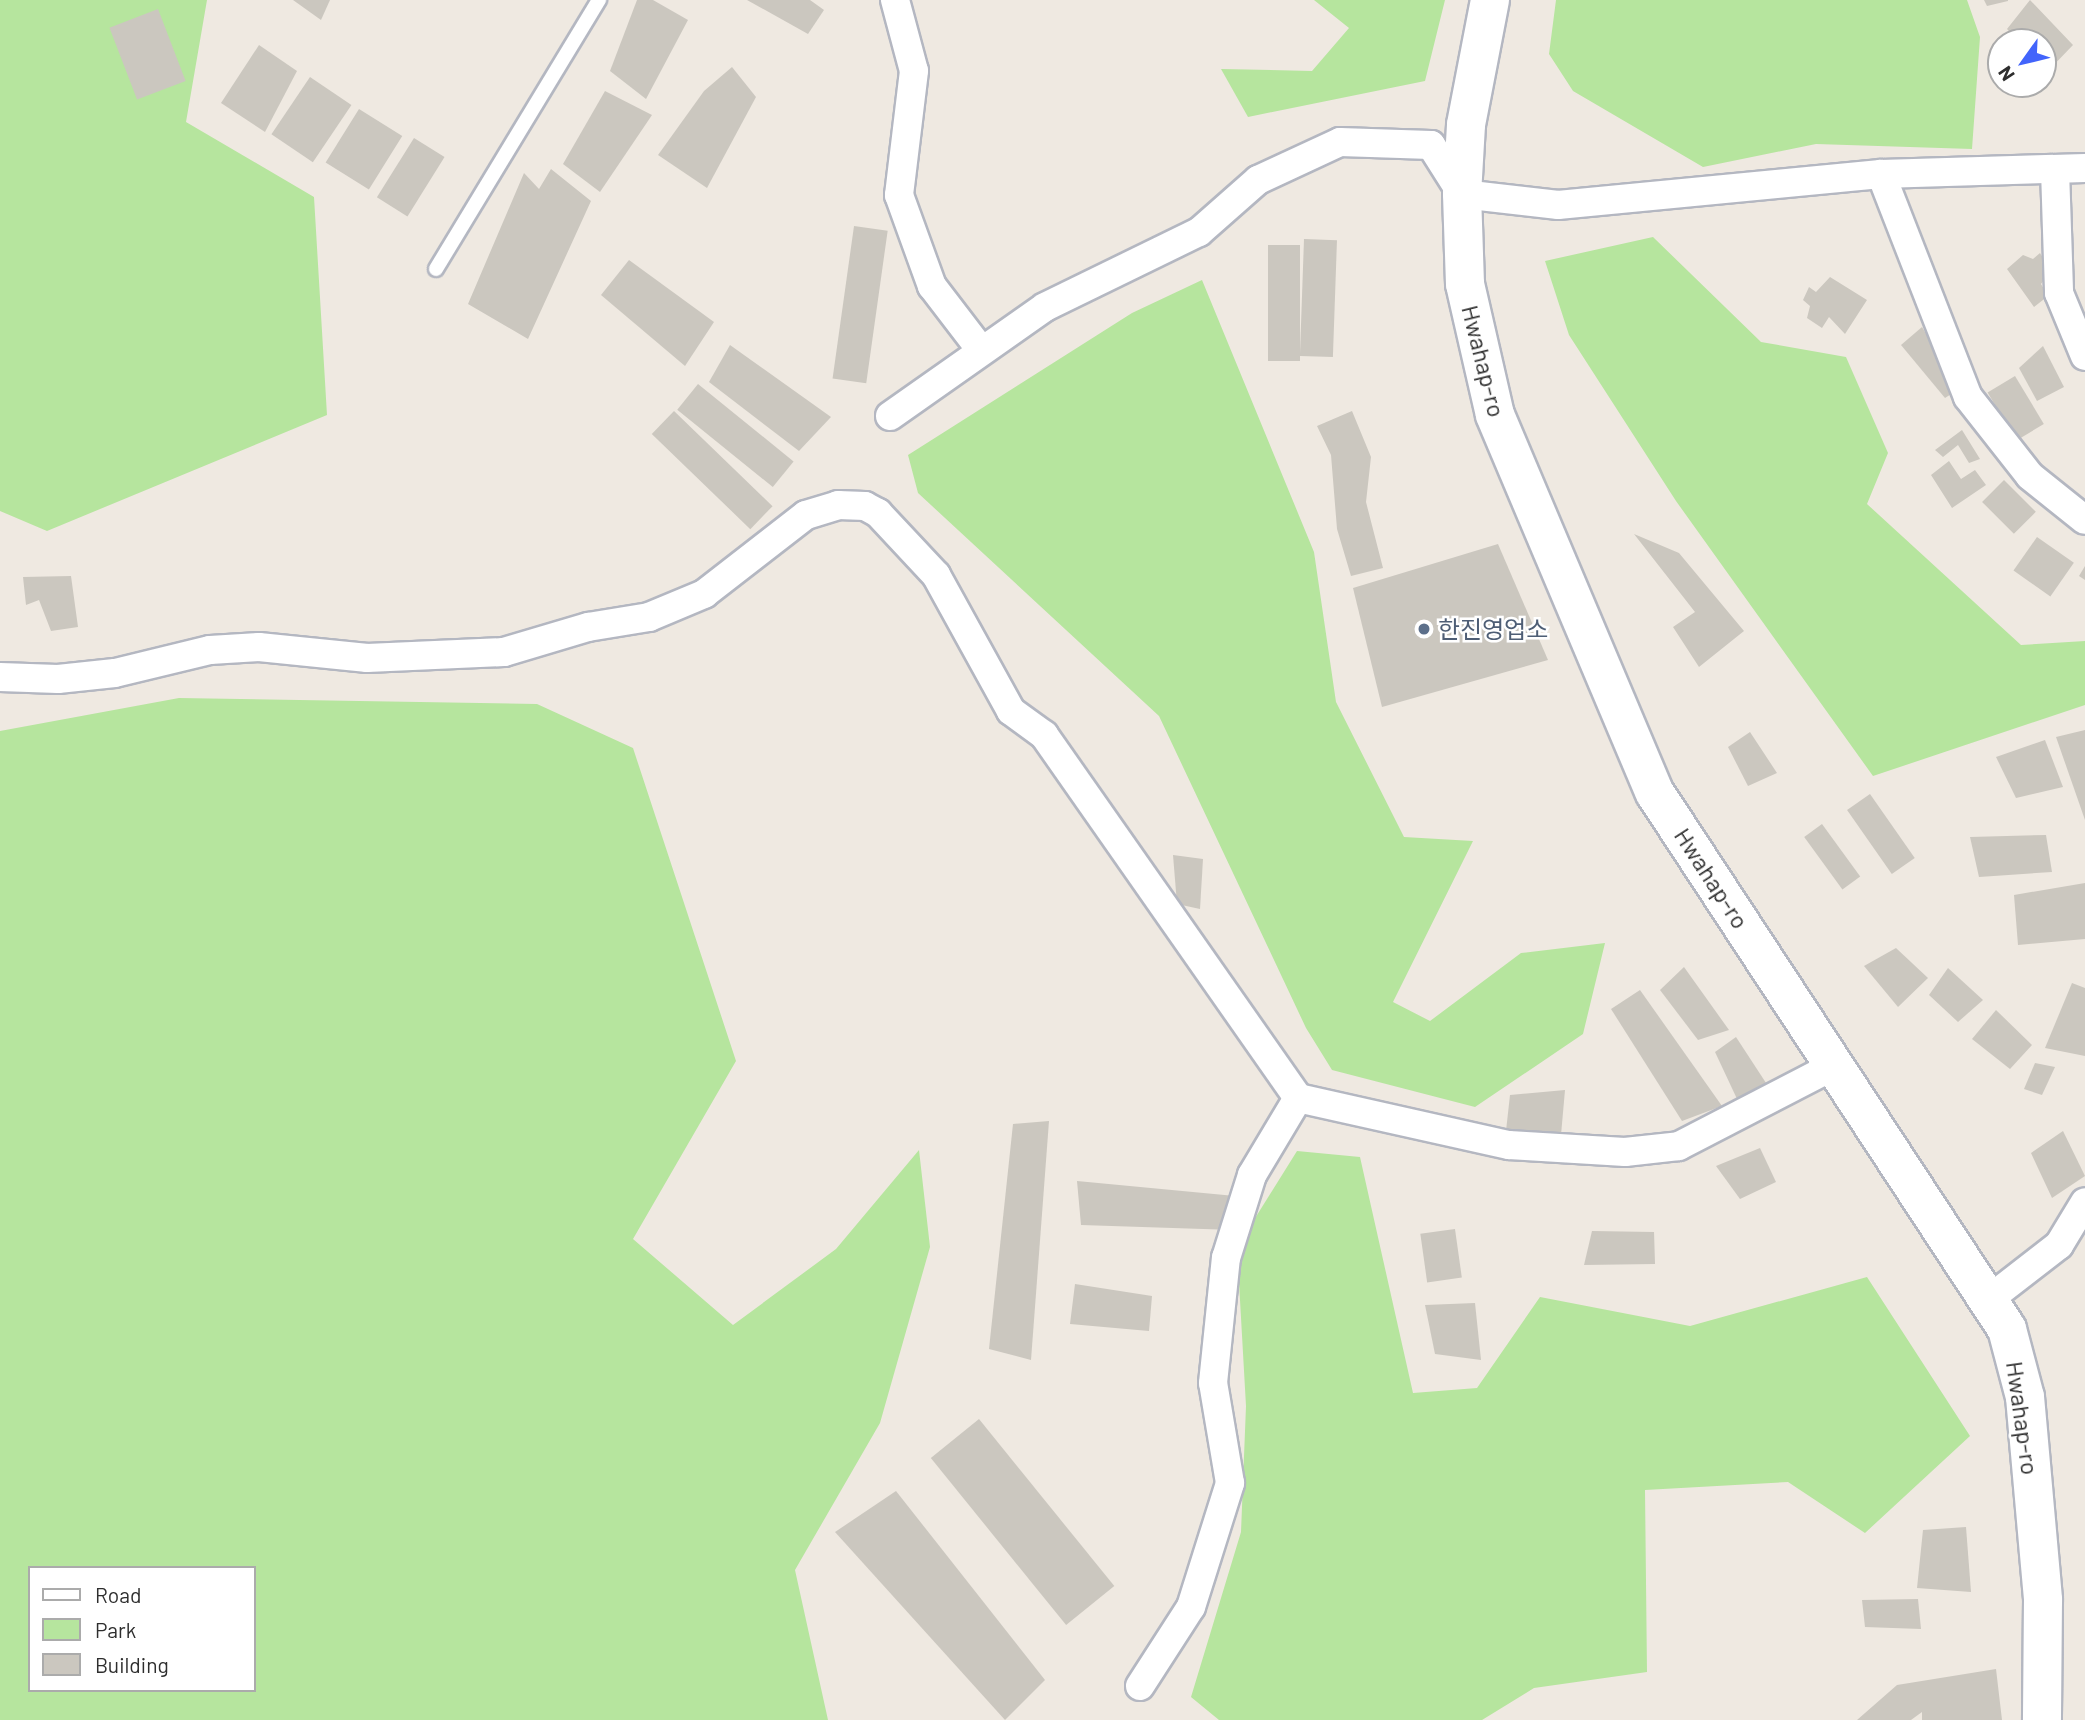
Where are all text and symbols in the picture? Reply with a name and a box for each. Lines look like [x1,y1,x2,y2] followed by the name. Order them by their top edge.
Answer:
[1987,28,2057,98] north arrow
[1993,62,2019,86] text: N
[1456,302,1512,420] street label: Hwahap-ro
[1438,615,1548,643] place label: 한진영업소
[1416,621,1432,637] marker: 한진영업소
[1669,822,1755,934] street label: Hwahap-ro
[2001,1359,2045,1477] street label: Hwahap-ro
[28,1566,256,1692] legend
[95,1582,141,1607] text: Road
[95,1617,136,1642] text: Park
[95,1652,169,1677] text: Building

